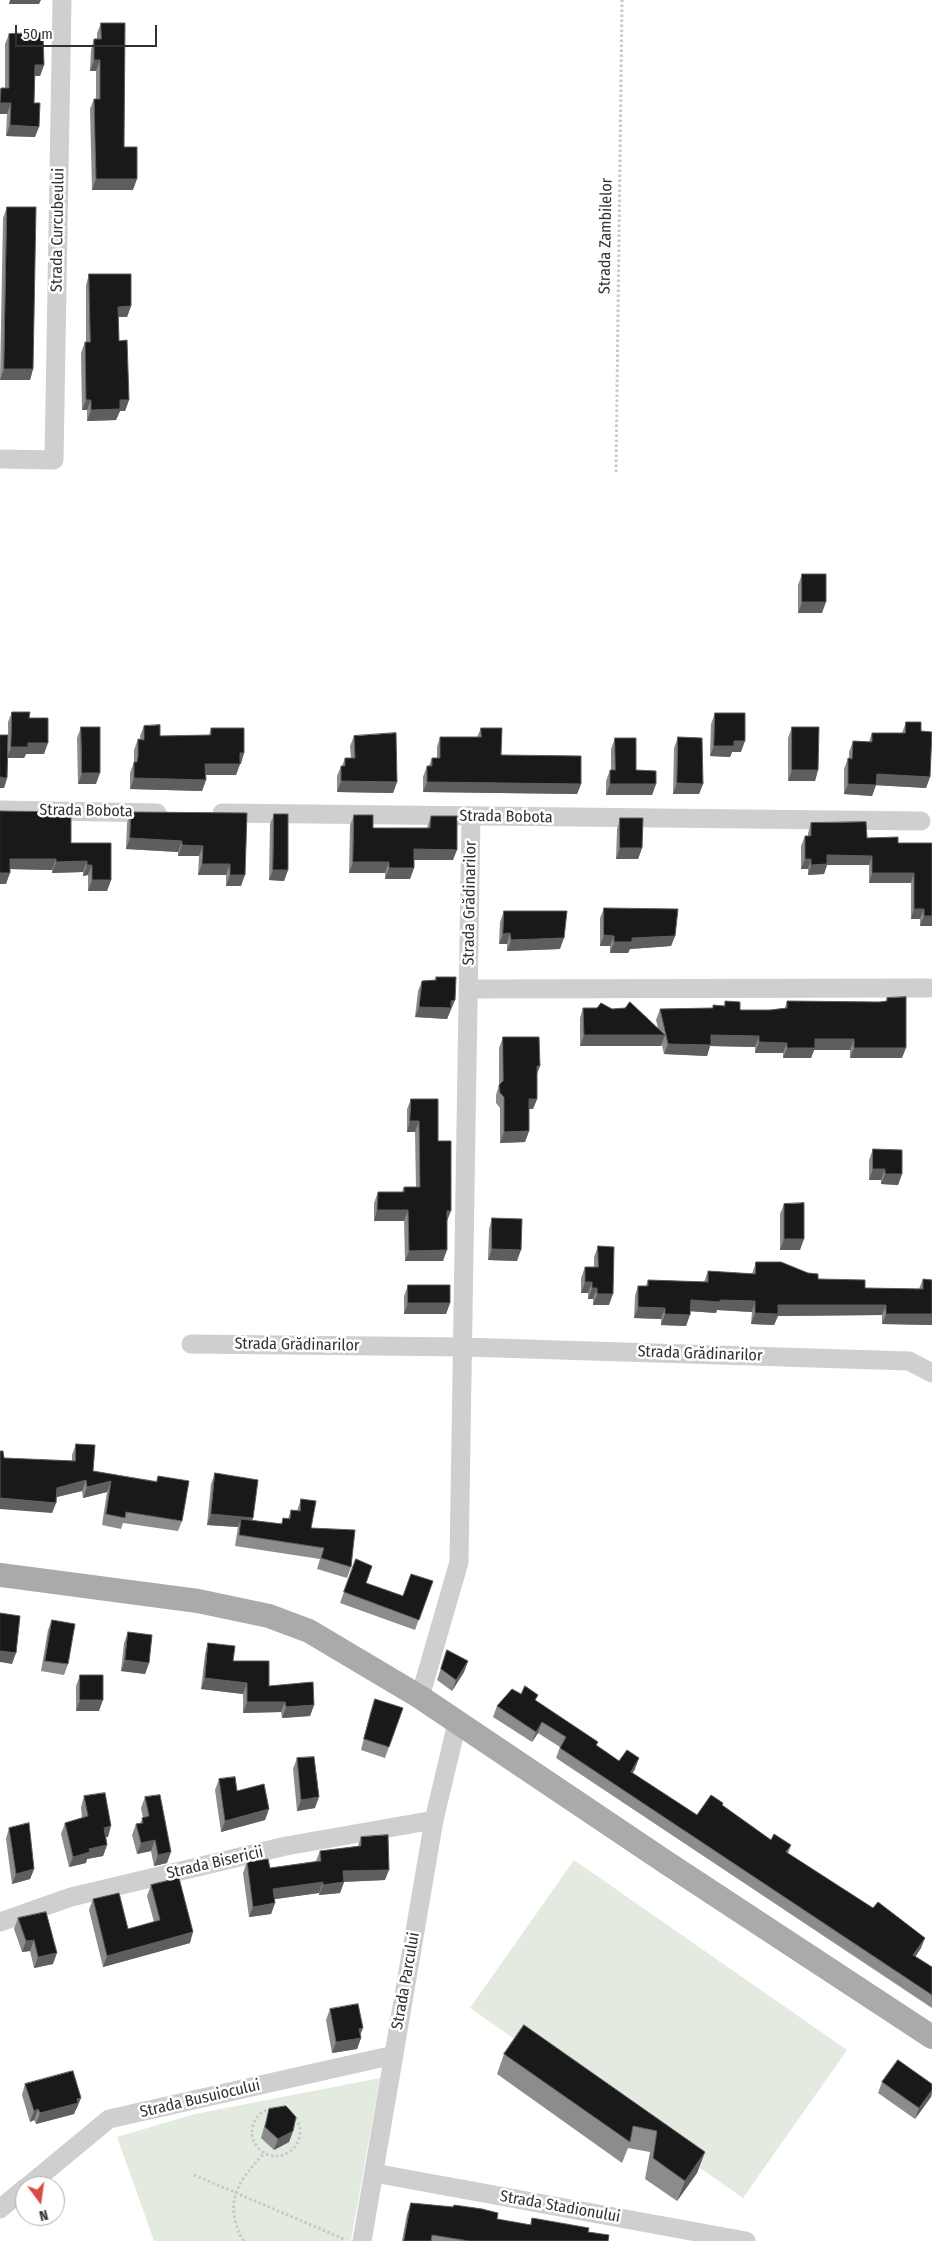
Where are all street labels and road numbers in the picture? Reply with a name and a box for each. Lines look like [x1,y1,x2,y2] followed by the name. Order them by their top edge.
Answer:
[47,168,69,292] street label: Strada Curcubeului
[595,178,617,294] street label: Strada Zambilelor
[39,801,133,821] street label: Strada Bobota
[459,807,553,827] street label: Strada Bobota
[459,840,481,966] street label: Strada Grădinarilor
[234,1334,360,1356] street label: Strada Grădinarilor
[637,1342,763,1366] street label: Strada Grădinarilor
[165,1843,265,1883] street label: Strada Bisericii
[388,1931,424,2031] street label: Strada Parcului
[138,2076,262,2122] street label: Strada Busuiocului
[498,2187,622,2227] street label: Strada Stadionului

